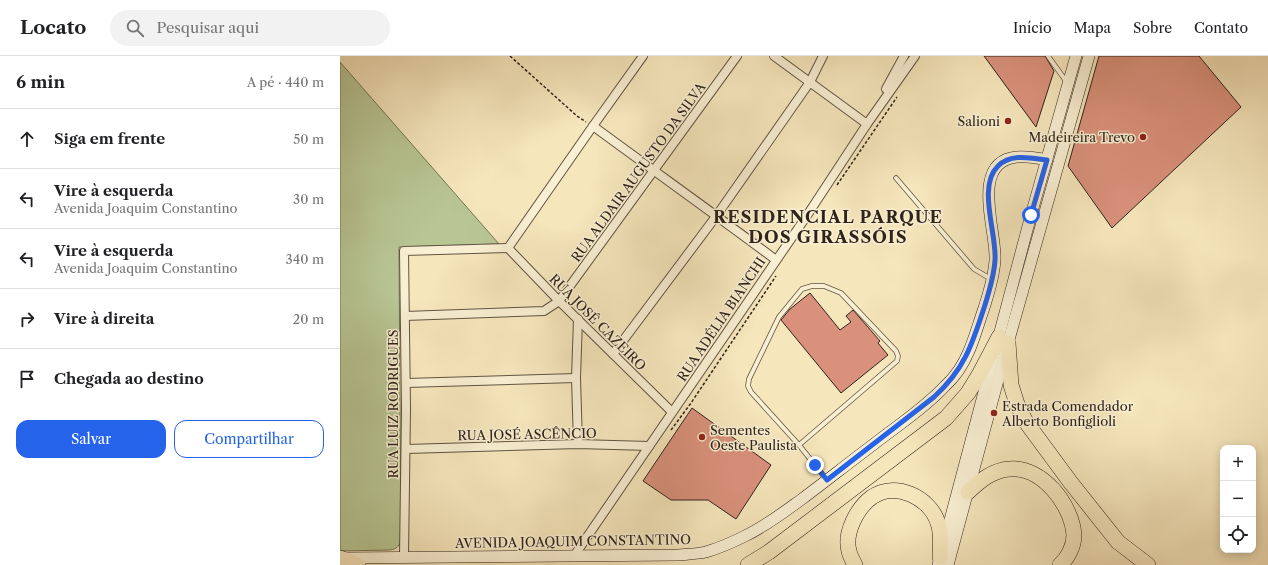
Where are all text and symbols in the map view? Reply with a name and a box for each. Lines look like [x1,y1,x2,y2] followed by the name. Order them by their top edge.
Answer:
[110,10,390,46] search box
[20,16,86,39] text: Locato
[124,17,146,39] icon: search
[156,18,259,37] text: Pesquisar aqui
[1013,19,1052,37] text: Início
[1074,19,1111,37] text: Mapa
[1133,19,1172,37] text: Sobre
[1194,19,1248,37] text: Contato
[16,72,65,92] text: 6 min
[247,74,324,90] text: A pé · 440 m
[567,79,709,265] street label: RUA ALDAIR AUGUSTO DA SILVA
[958,113,1000,129] place label: Salioni
[1003,116,1013,126] marker: Salioni
[16,128,38,150] icon: ahead
[54,129,165,148] text: Siga em frente
[1028,129,1135,145] place label: Madeireira Trevo
[293,131,324,147] text: 50 m
[1138,132,1148,142] marker: Madeireira Trevo
[54,181,173,200] text: Vire à esquerda
[16,188,38,210] icon: left
[293,191,324,207] text: 30 m
[54,200,238,216] text: Avenida Joaquim Constantino
[1022,206,1040,224] route start
[713,207,943,247] district label: RESIDENCIAL PARQUE DOS GIRASSÓIS
[54,241,173,260] text: Vire à esquerda
[16,248,38,270] icon: left
[286,251,324,267] text: 340 m
[673,254,769,384] street label: RUA ADÉLIA BIANCHI
[54,260,238,276] text: Avenida Joaquim Constantino
[546,270,650,374] street label: RUA JOSÉ CAZEIRO
[16,308,38,330] icon: right
[54,309,154,328] text: Vire à direita
[293,311,324,327] text: 20 m
[385,329,401,479] street label: RUA LUIZ RODRIGUES
[16,368,38,390] icon: arrive
[54,369,204,388] text: Chegada ao destino
[1001,398,1134,429] place label: Estrada Comendador Alberto Bonfiglioli
[989,408,999,418] marker: Estrada Comendador Alberto Bonfiglioli
[16,420,166,458] button: Salvar
[174,420,324,458] button: Compartilhar
[710,422,797,453] place label: Sementes Oeste Paulista
[457,425,597,443] street label: RUA JOSÉ ASCÊNCIO
[697,432,707,442] marker: Sementes Oeste Paulista
[1220,445,1256,553] map controls
[1220,445,1256,481] button: +
[806,456,824,474] route end
[1220,481,1256,517] button: −
[1220,517,1256,553] button: locate
[454,531,691,551] street label: AVENIDA JOAQUIM CONSTANTINO

